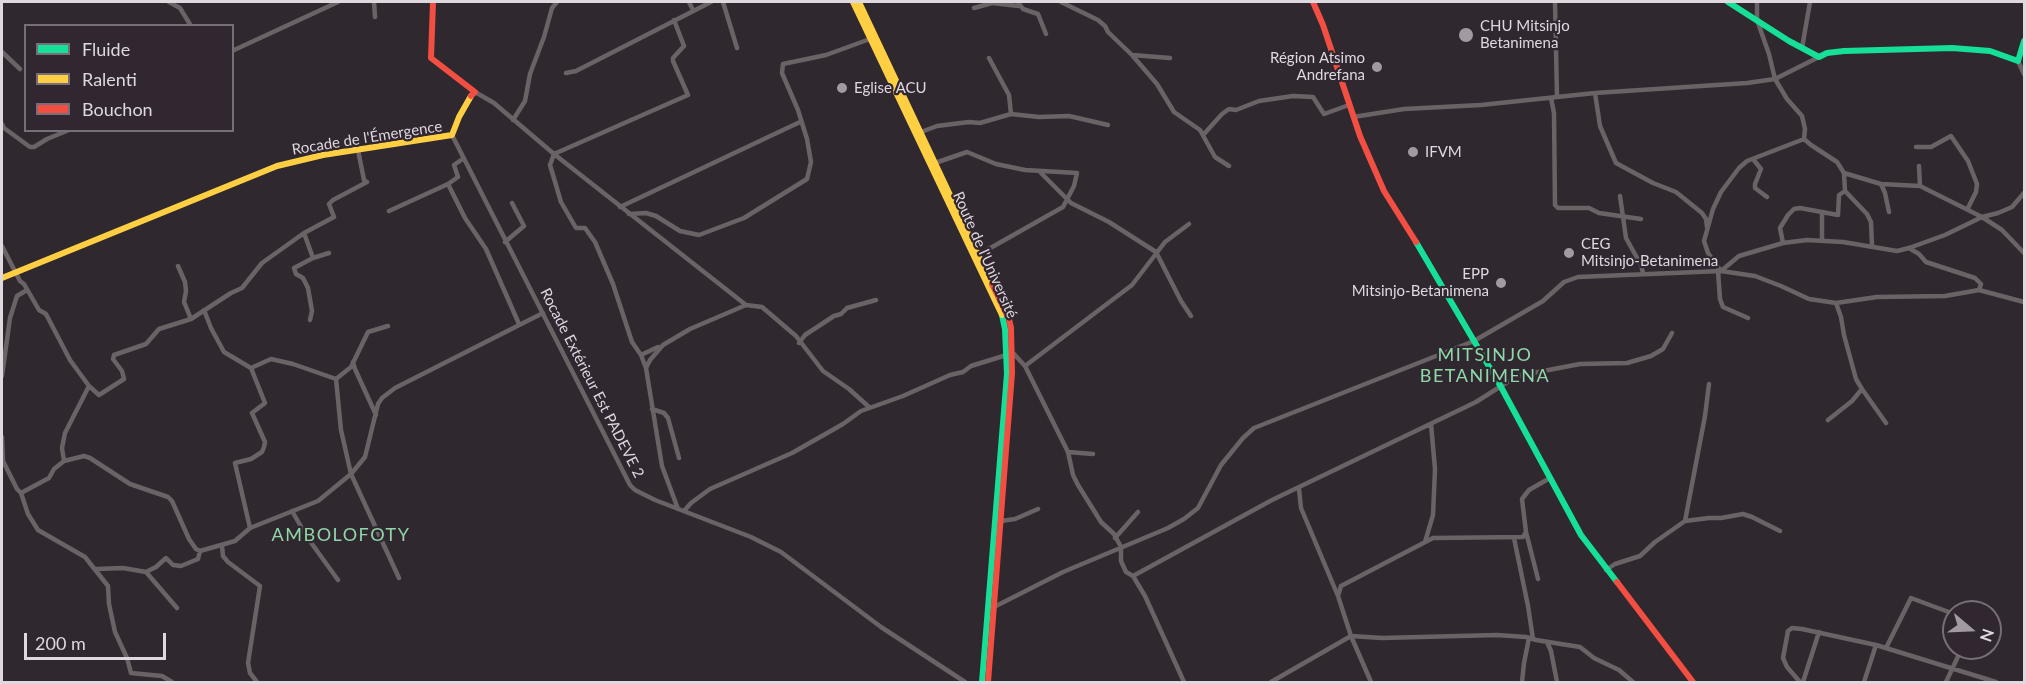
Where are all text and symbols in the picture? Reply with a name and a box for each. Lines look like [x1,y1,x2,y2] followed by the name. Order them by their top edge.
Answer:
[1480,17,1570,52] place label: CHU Mitsinjo Betanimena
[24,24,234,132] legend
[1457,26,1475,44] marker: CHU Mitsinjo Betanimena
[82,38,130,60] text: Fluide
[1270,49,1365,84] place label: Région Atsimo Andrefana
[1370,60,1384,74] marker: Région Atsimo Andrefana
[82,68,137,90] text: Ralenti
[854,79,927,97] place label: Eglise ACU
[835,81,849,95] marker: Eglise ACU
[82,98,153,120] text: Bouchon
[291,117,443,159] street label: Rocade de l'Émergence
[1425,143,1462,161] place label: IFVM
[1406,145,1420,159] marker: IFVM
[949,189,1021,321] street label: Route de l'Université
[1581,235,1718,270] place label: CEG Mitsinjo-Betanimena
[1562,246,1576,260] marker: CEG Mitsinjo-Betanimena
[1352,265,1489,300] place label: EPP Mitsinjo-Betanimena
[1494,276,1508,290] marker: EPP Mitsinjo-Betanimena
[536,285,648,481] street label: Rocade Extérieur Est PADEVE 2
[1420,344,1550,386] district label: MITSINJO BETANIMENA
[272,524,410,546] district label: AMBOLOFOTY
[1942,600,2002,660] north arrow
[27,621,170,659] scale bar
[1977,626,1999,644] text: N
[35,632,86,654] text: 200 m

